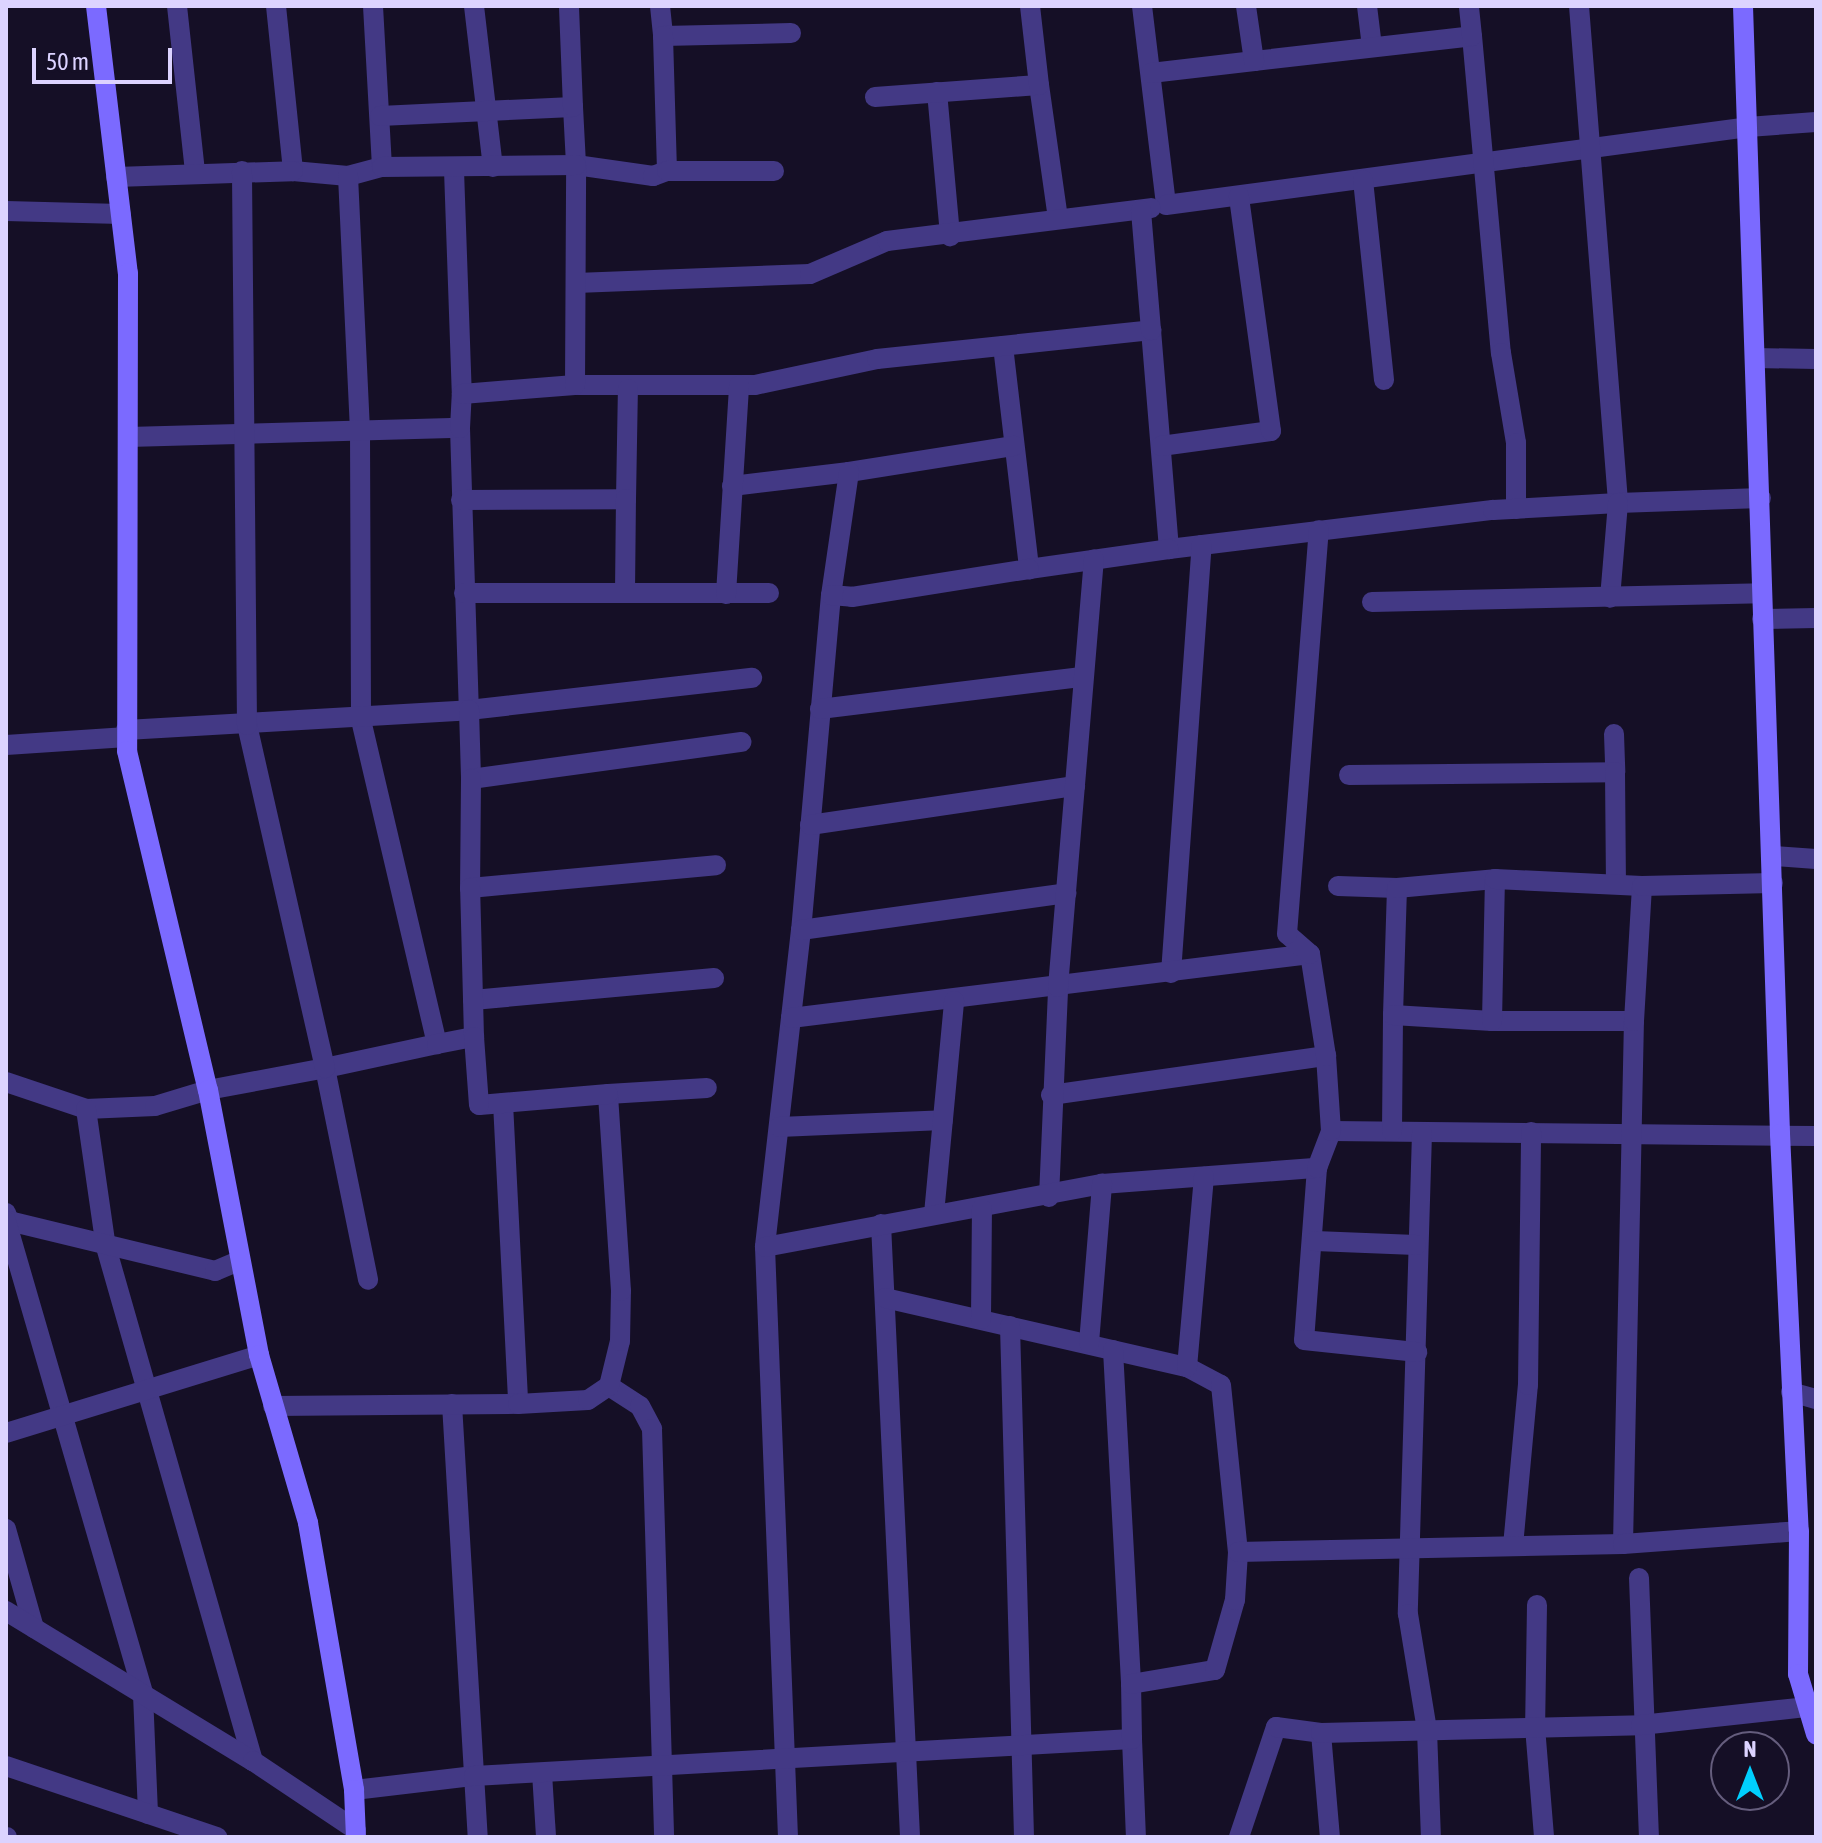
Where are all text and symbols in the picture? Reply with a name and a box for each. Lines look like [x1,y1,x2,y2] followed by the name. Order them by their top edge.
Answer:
[36,32,176,82] scale bar
[46,48,89,75] text: 50 m
[1710,1731,1790,1811] north arrow
[1744,1736,1756,1762] text: N

